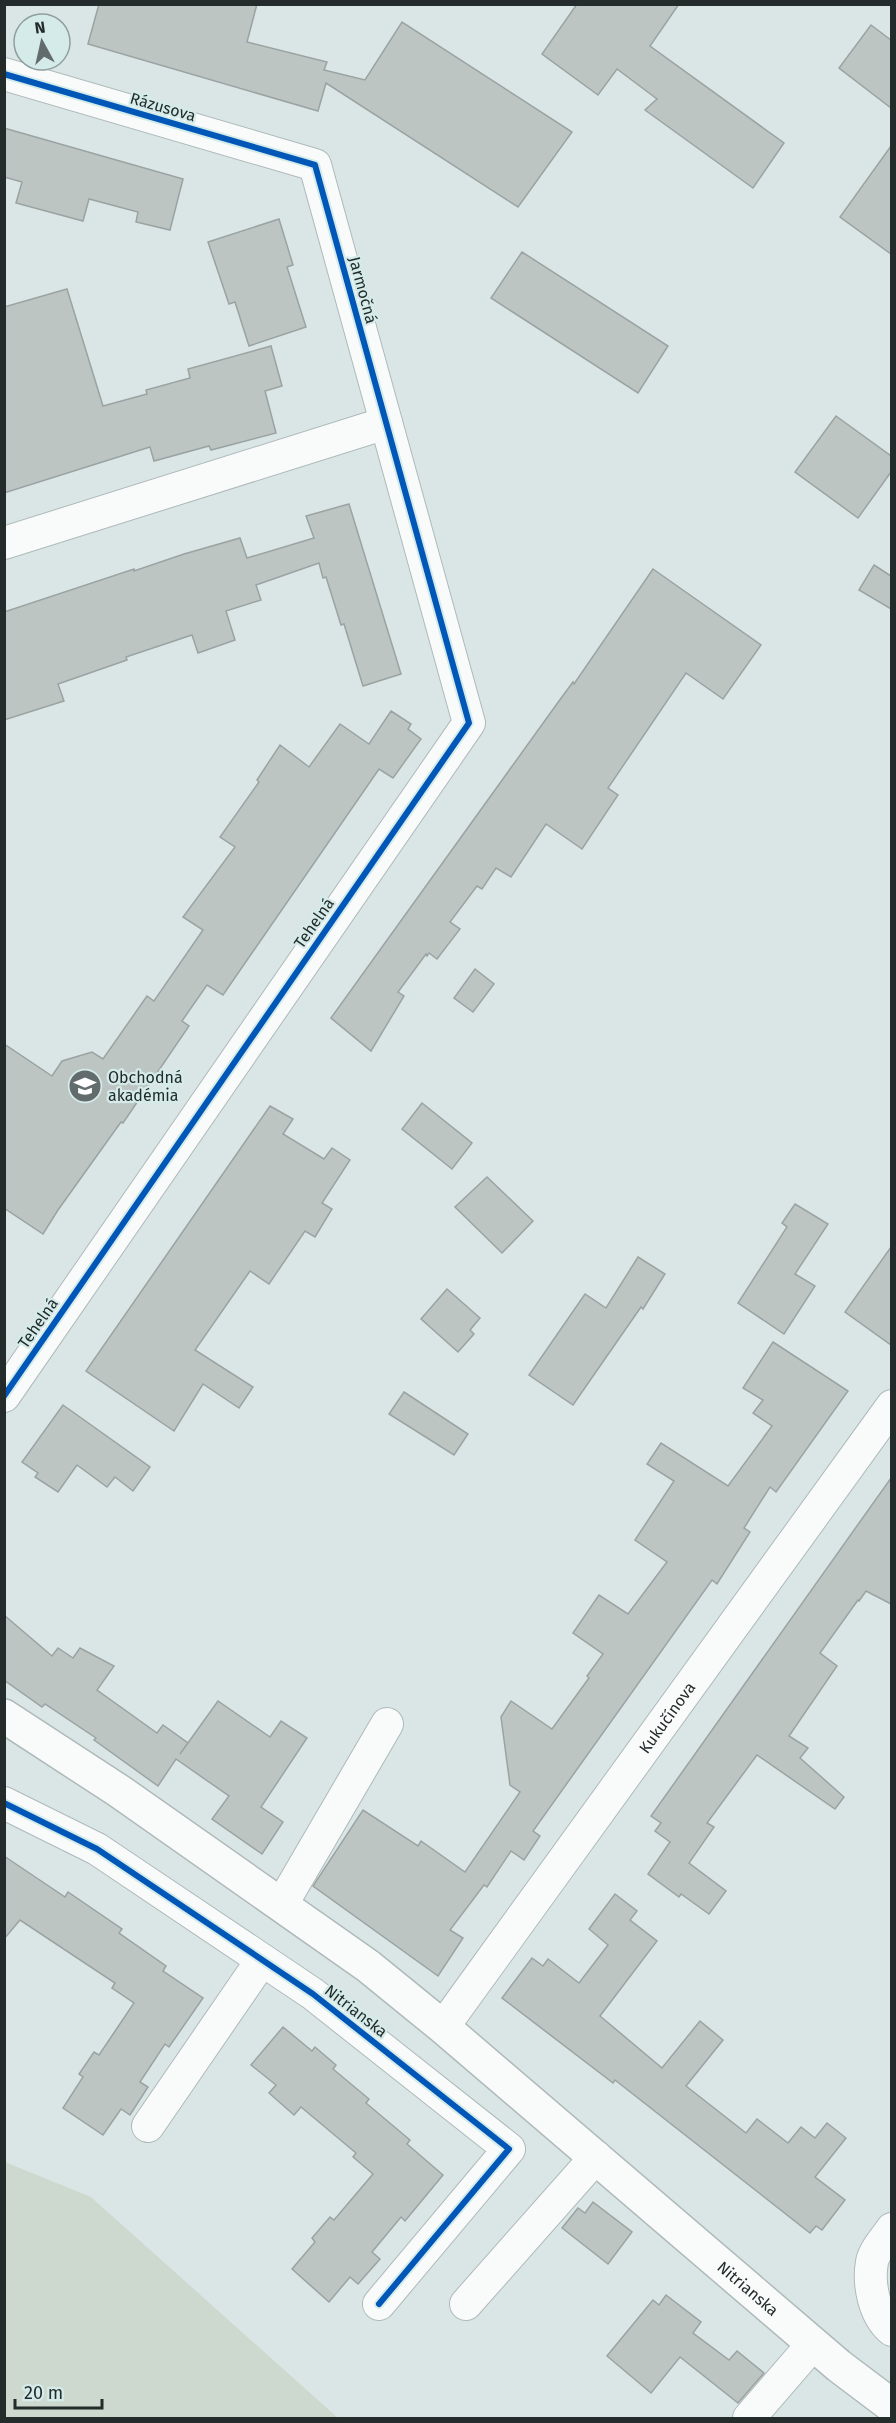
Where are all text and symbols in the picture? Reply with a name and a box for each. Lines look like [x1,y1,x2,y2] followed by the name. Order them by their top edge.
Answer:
[12,12,72,72] north arrow
[33,17,47,38] text: N
[128,89,198,125] street label: Rázusova
[345,254,381,326] street label: Jarmočná
[290,894,338,952] street label: Tehelná
[67,1068,103,1104] school or university icon: Obchodná akadémia
[108,1068,183,1105] place label: Obchodná akadémia
[14,1294,62,1352] street label: Tehelná
[635,1678,699,1757] street label: Kukučínova
[321,1981,391,2041] street label: Nitrianska
[714,2257,783,2320] street label: Nitrianska
[15,2372,102,2410] scale bar
[24,2382,63,2404] text: 20 m

